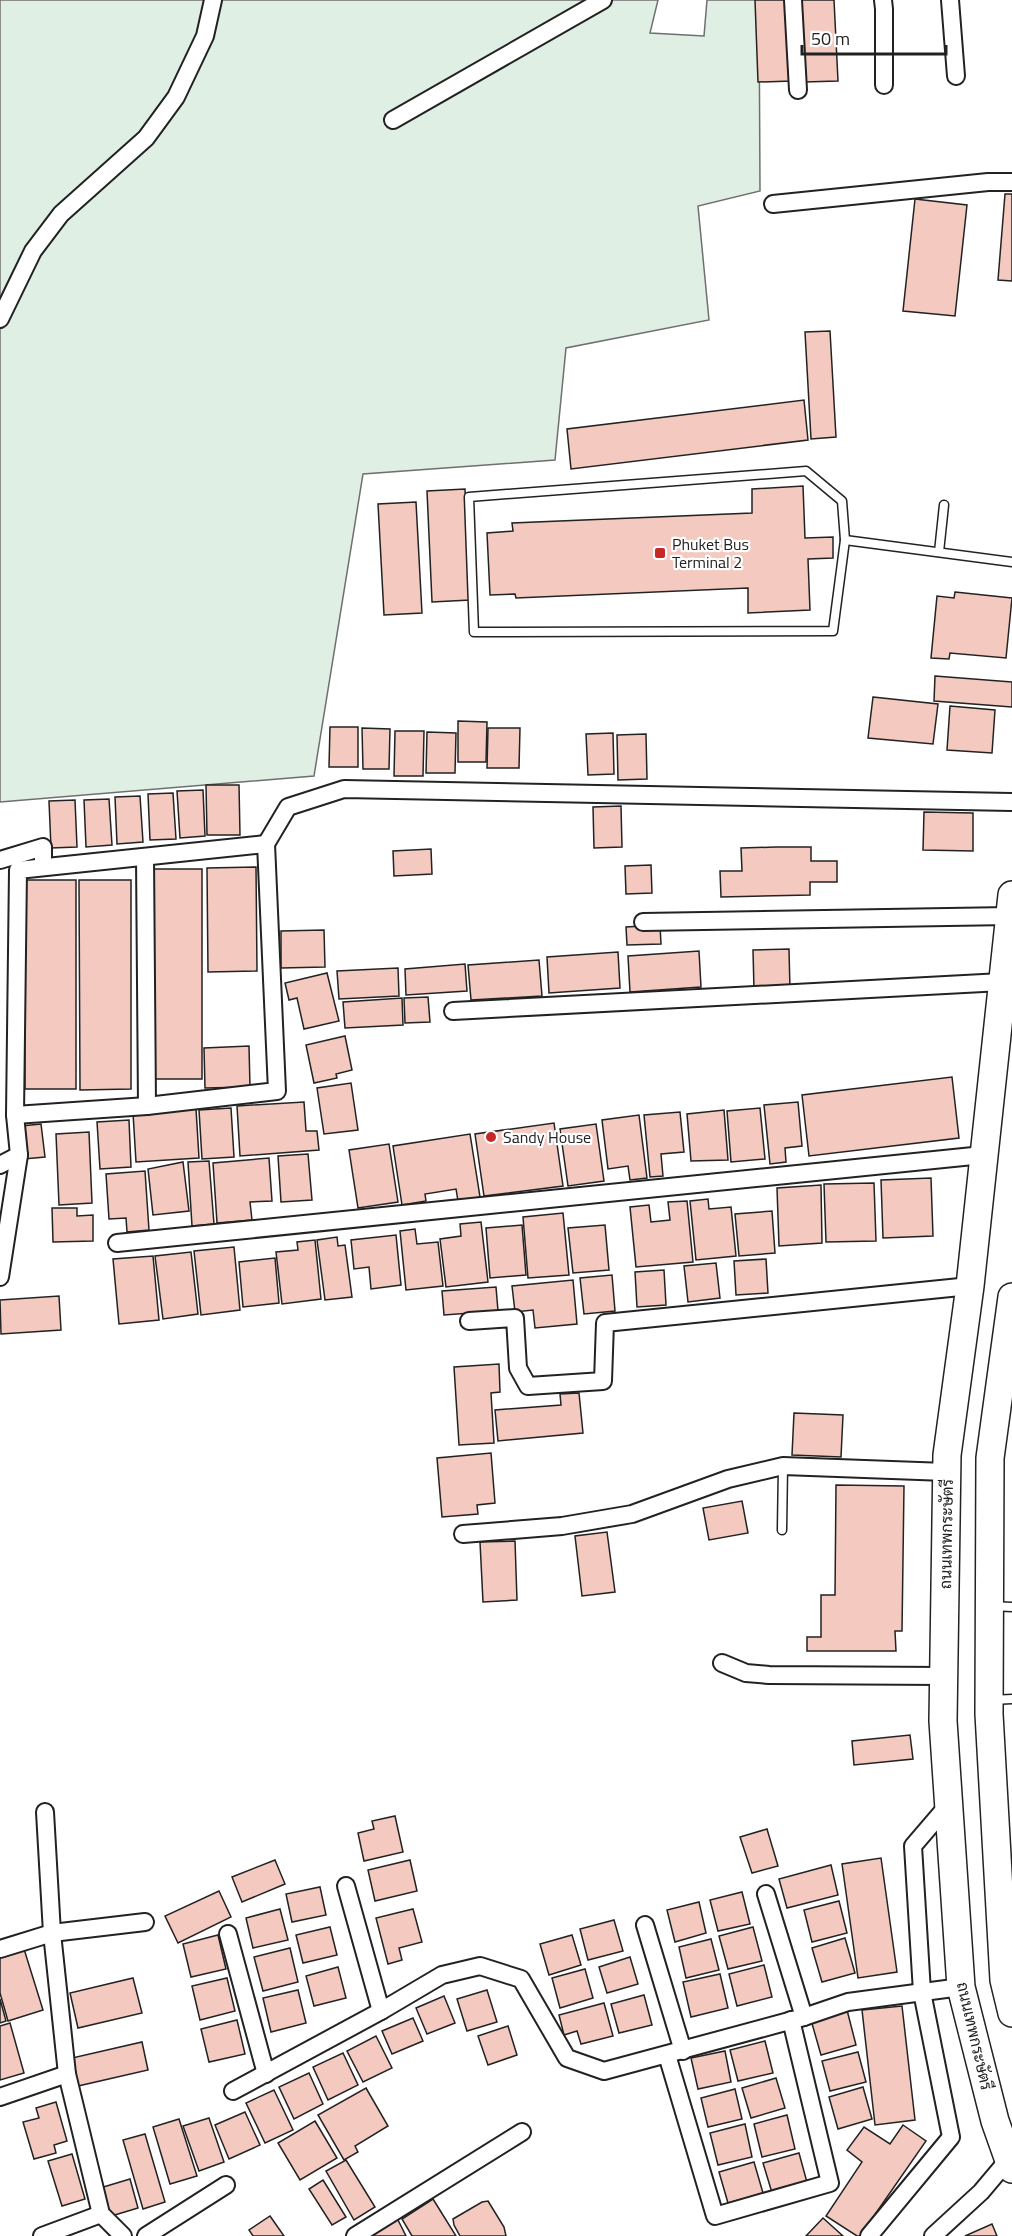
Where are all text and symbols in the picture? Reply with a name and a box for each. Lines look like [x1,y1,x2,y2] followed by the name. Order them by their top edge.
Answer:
[802,18,946,56] scale bar
[811,25,850,52] text: 50 m
[672,532,749,574] place label: Phuket Bus Terminal 2
[653,546,667,560] marker: Phuket Bus Terminal 2
[503,1125,591,1149] place label: Sandy House
[484,1130,498,1144] marker: Sandy House
[933,1478,959,1589] street label: ถนนเทพกระษัตรี
[951,1979,999,2093] street label: ถนนเทพกระษัตรี

